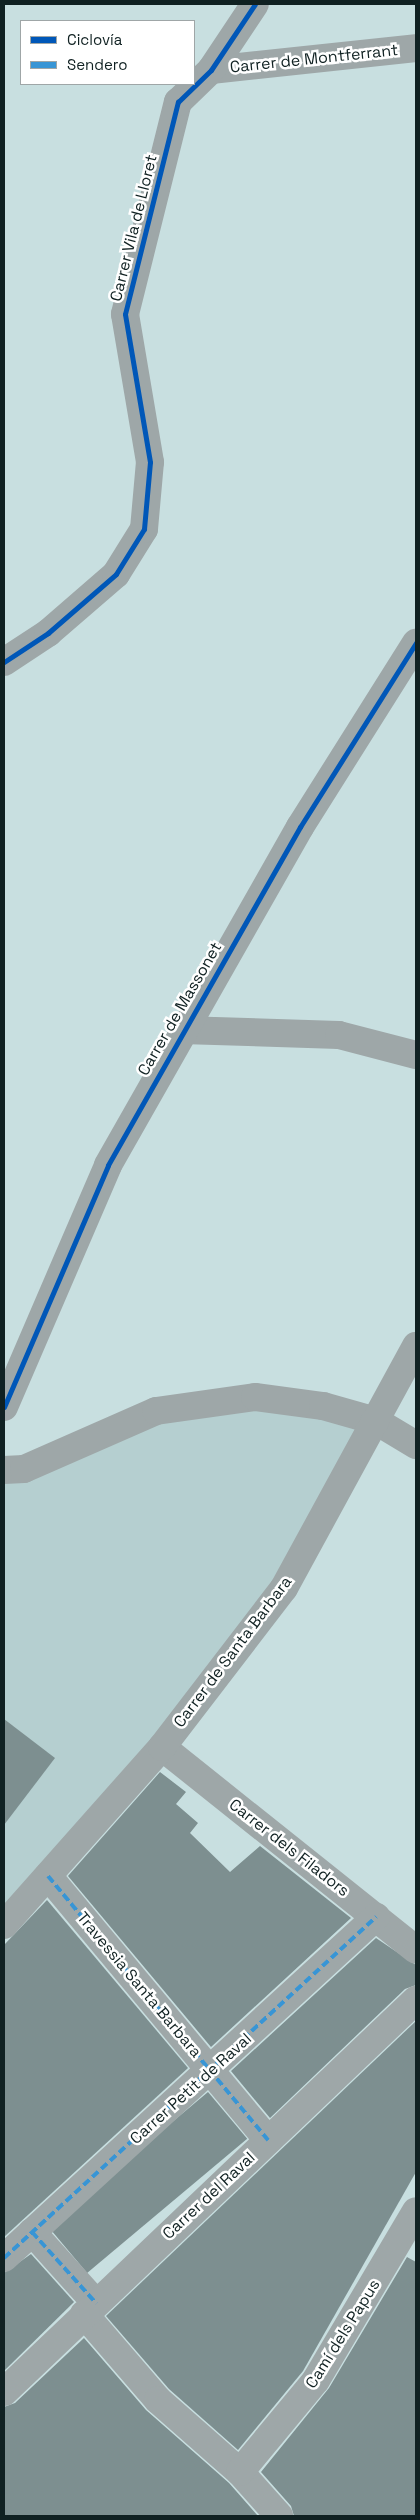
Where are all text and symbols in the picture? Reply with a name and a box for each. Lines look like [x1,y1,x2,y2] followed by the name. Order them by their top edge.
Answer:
[20,20,195,85] legend
[67,30,122,49] text: Ciclovía
[229,41,399,77] street label: Carrer de Montferrant
[67,55,127,74] text: Sendero
[106,153,162,303] street label: Carrer Vila de Lloret
[134,939,226,1079] street label: Carrer de Massonet
[170,1573,296,1731] street label: Carrer de Santa Barbara
[225,1795,353,1901] street label: Carrer dels Filadors
[72,1908,206,2062] street label: Travessia Santa Barbara
[126,2030,256,2148] street label: Carrer Petit de Raval
[159,2148,259,2244] street label: Carrer del Raval
[302,2276,384,2392] street label: Camí dels Papus

